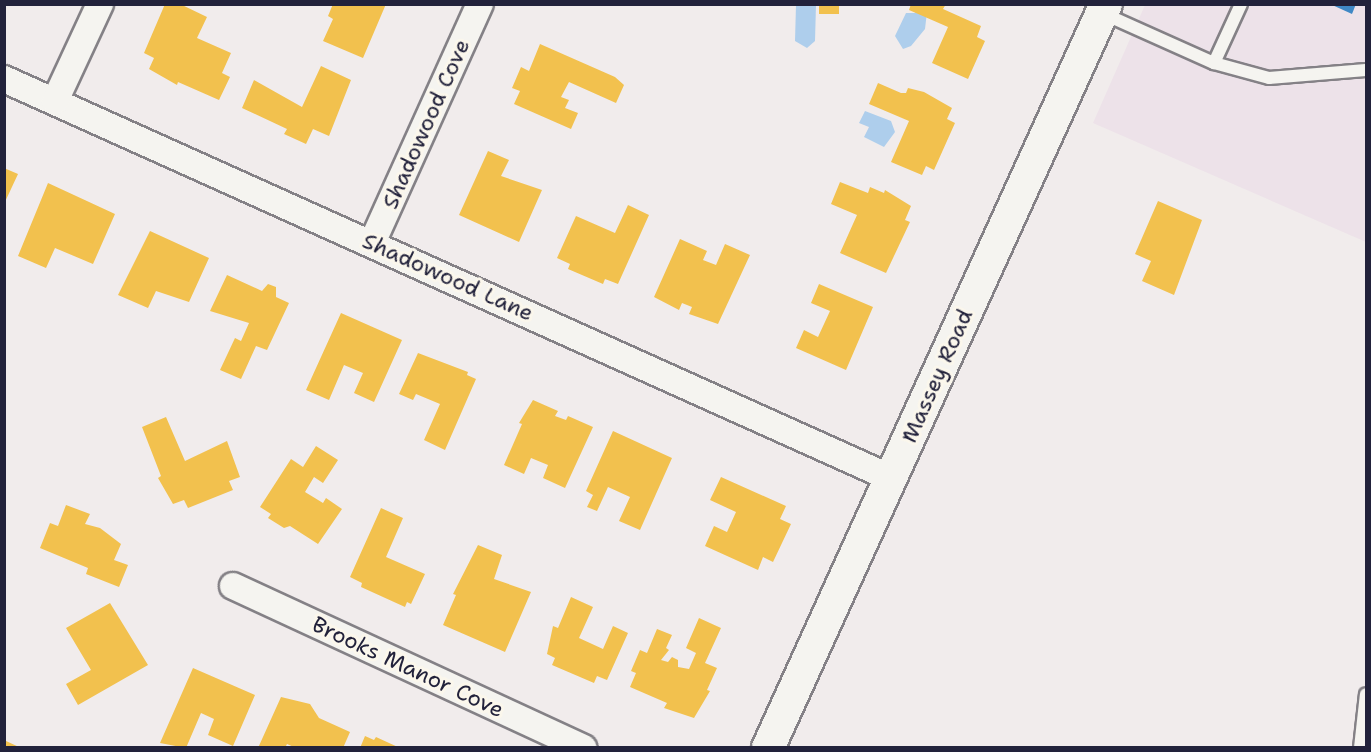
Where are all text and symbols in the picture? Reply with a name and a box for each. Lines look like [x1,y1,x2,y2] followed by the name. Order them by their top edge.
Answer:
[377,35,475,213] street label: Shadowood Cove
[358,227,538,327] street label: Shadowood Lane
[896,305,978,447] street label: Massey Road
[308,611,508,723] street label: Brooks Manor Cove

